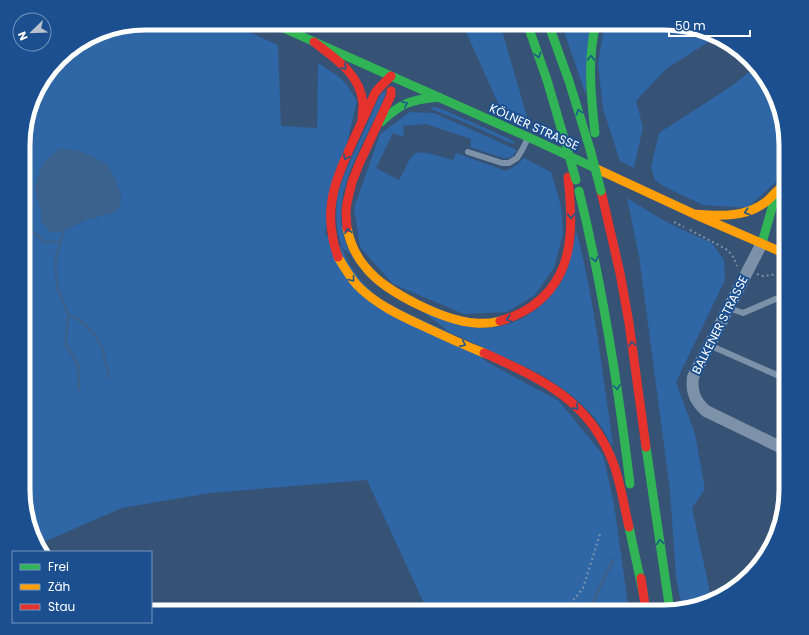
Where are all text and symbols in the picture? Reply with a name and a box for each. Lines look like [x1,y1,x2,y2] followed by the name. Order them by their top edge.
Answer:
[12,12,52,52] north arrow
[669,12,750,38] scale bar
[675,17,706,34] text: 50 m
[14,29,32,43] text: N
[534,51,542,58] one-way arrow
[587,55,595,61] one-way arrow
[339,62,347,70] one-way arrow
[487,99,582,154] street label: KÖLNER STRASSE
[400,101,408,109] one-way arrow
[575,108,584,115] one-way arrow
[343,153,351,160] one-way arrow
[743,207,750,215] one-way arrow
[567,213,575,219] one-way arrow
[345,228,353,234] one-way arrow
[590,256,598,262] one-way arrow
[687,273,752,377] street label: BALKENER STRASSE
[348,275,355,282] one-way arrow
[505,314,512,322] one-way arrow
[459,339,467,347] one-way arrow
[628,341,637,347] one-way arrow
[612,384,621,390] one-way arrow
[571,402,579,410] one-way arrow
[656,539,665,545] one-way arrow
[12,551,152,623] legend
[48,558,69,575] text: Frei
[48,578,70,595] text: Zäh
[48,598,75,615] text: Stau

